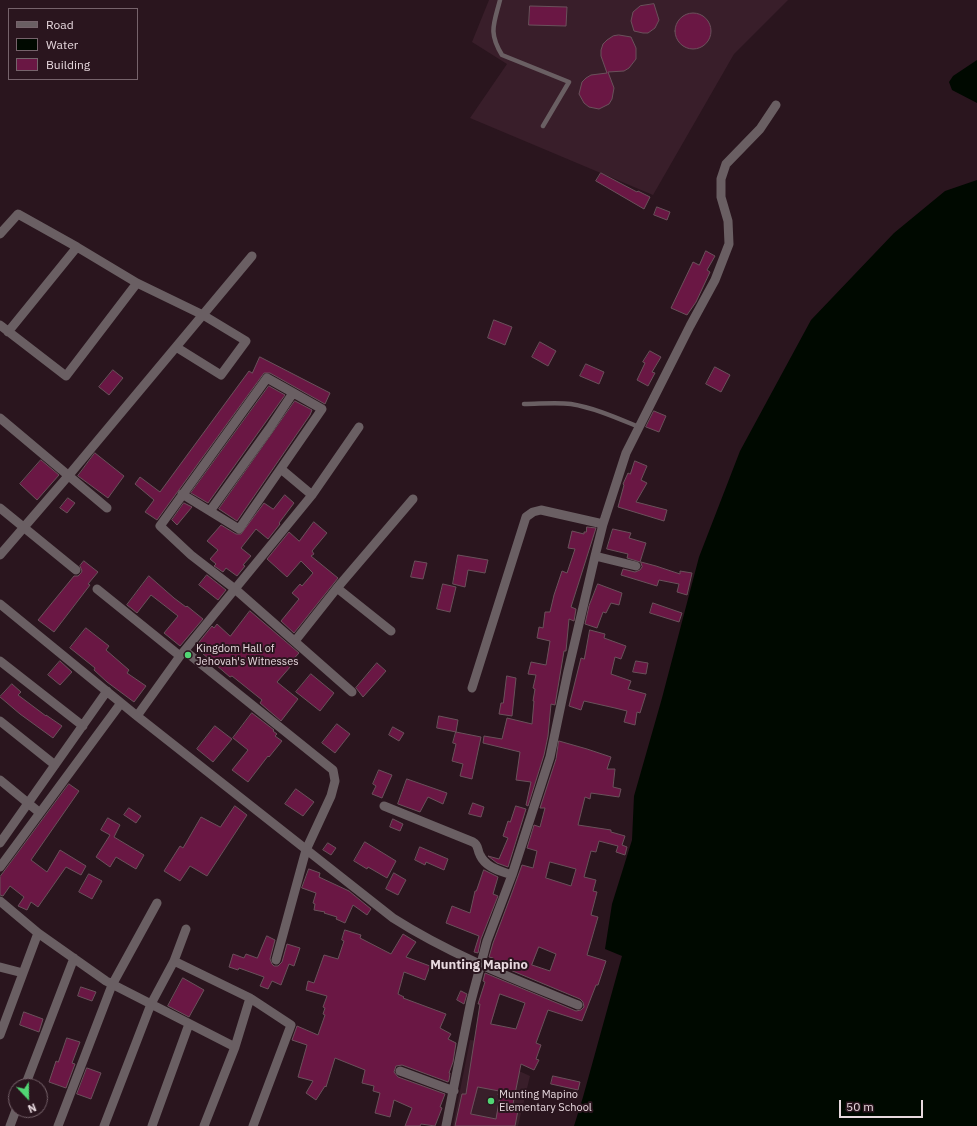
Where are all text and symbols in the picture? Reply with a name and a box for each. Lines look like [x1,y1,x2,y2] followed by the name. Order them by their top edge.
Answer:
[8,8,138,80] legend
[46,17,74,32] text: Road
[46,37,78,52] text: Water
[46,57,90,72] text: Building
[196,642,299,668] place label: Kingdom Hall of Jehovah's Witnesses
[183,650,193,660] marker: Kingdom Hall of Jehovah's Witnesses
[430,957,528,973] district label: Munting Mapino
[8,1078,48,1118] north arrow
[499,1088,592,1114] place label: Munting Mapino Elementary School
[841,1092,925,1118] scale bar
[486,1096,496,1106] marker: Munting Mapino Elementary School
[846,1099,874,1114] text: 50 m
[26,1100,38,1116] text: N

